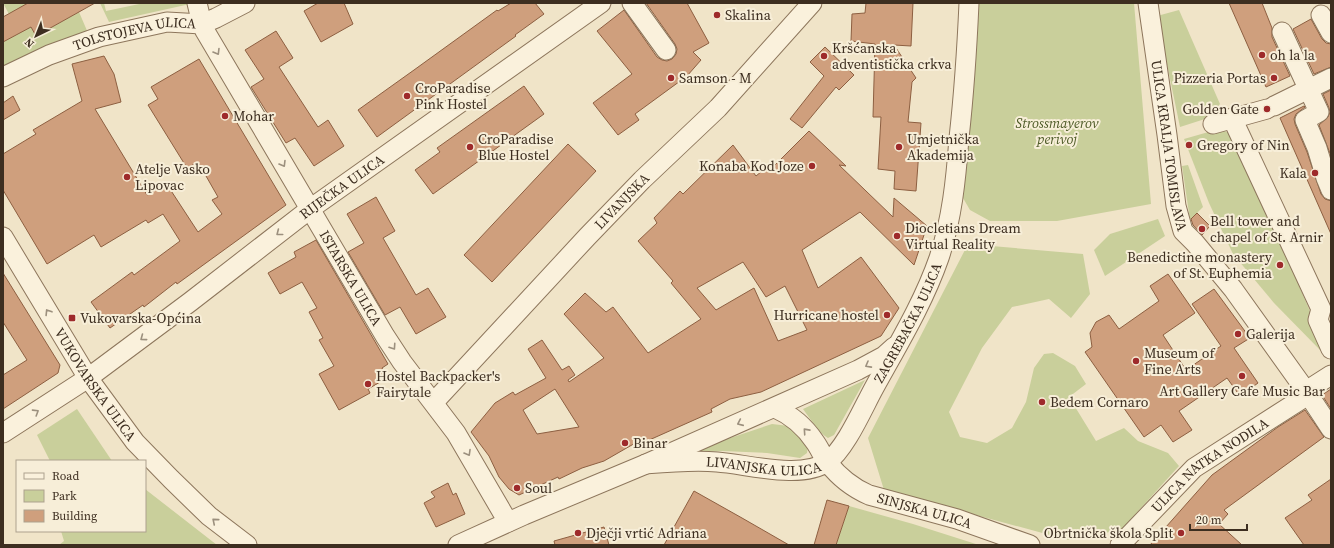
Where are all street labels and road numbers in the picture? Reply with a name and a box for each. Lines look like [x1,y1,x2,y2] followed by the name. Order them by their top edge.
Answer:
[70,12,197,56] street label: TOLSTOJEVA ULICA
[1146,59,1193,234] street label: ULICA KRALJA TOMISLAVA
[295,149,389,224] street label: RIJEČKA ULICA
[590,168,654,234] street label: LIVANJSKA
[315,226,387,330] street label: ISTARSKA ULICA
[869,259,947,387] street label: ZAGREBAČKA ULICA
[50,324,142,446] street label: VUKOVARSKA ULICA
[1146,412,1273,517] street label: ULICA NATKA NODILA
[706,451,824,481] street label: LIVANJSKA ULICA
[875,488,975,534] street label: SINJSKA ULICA

